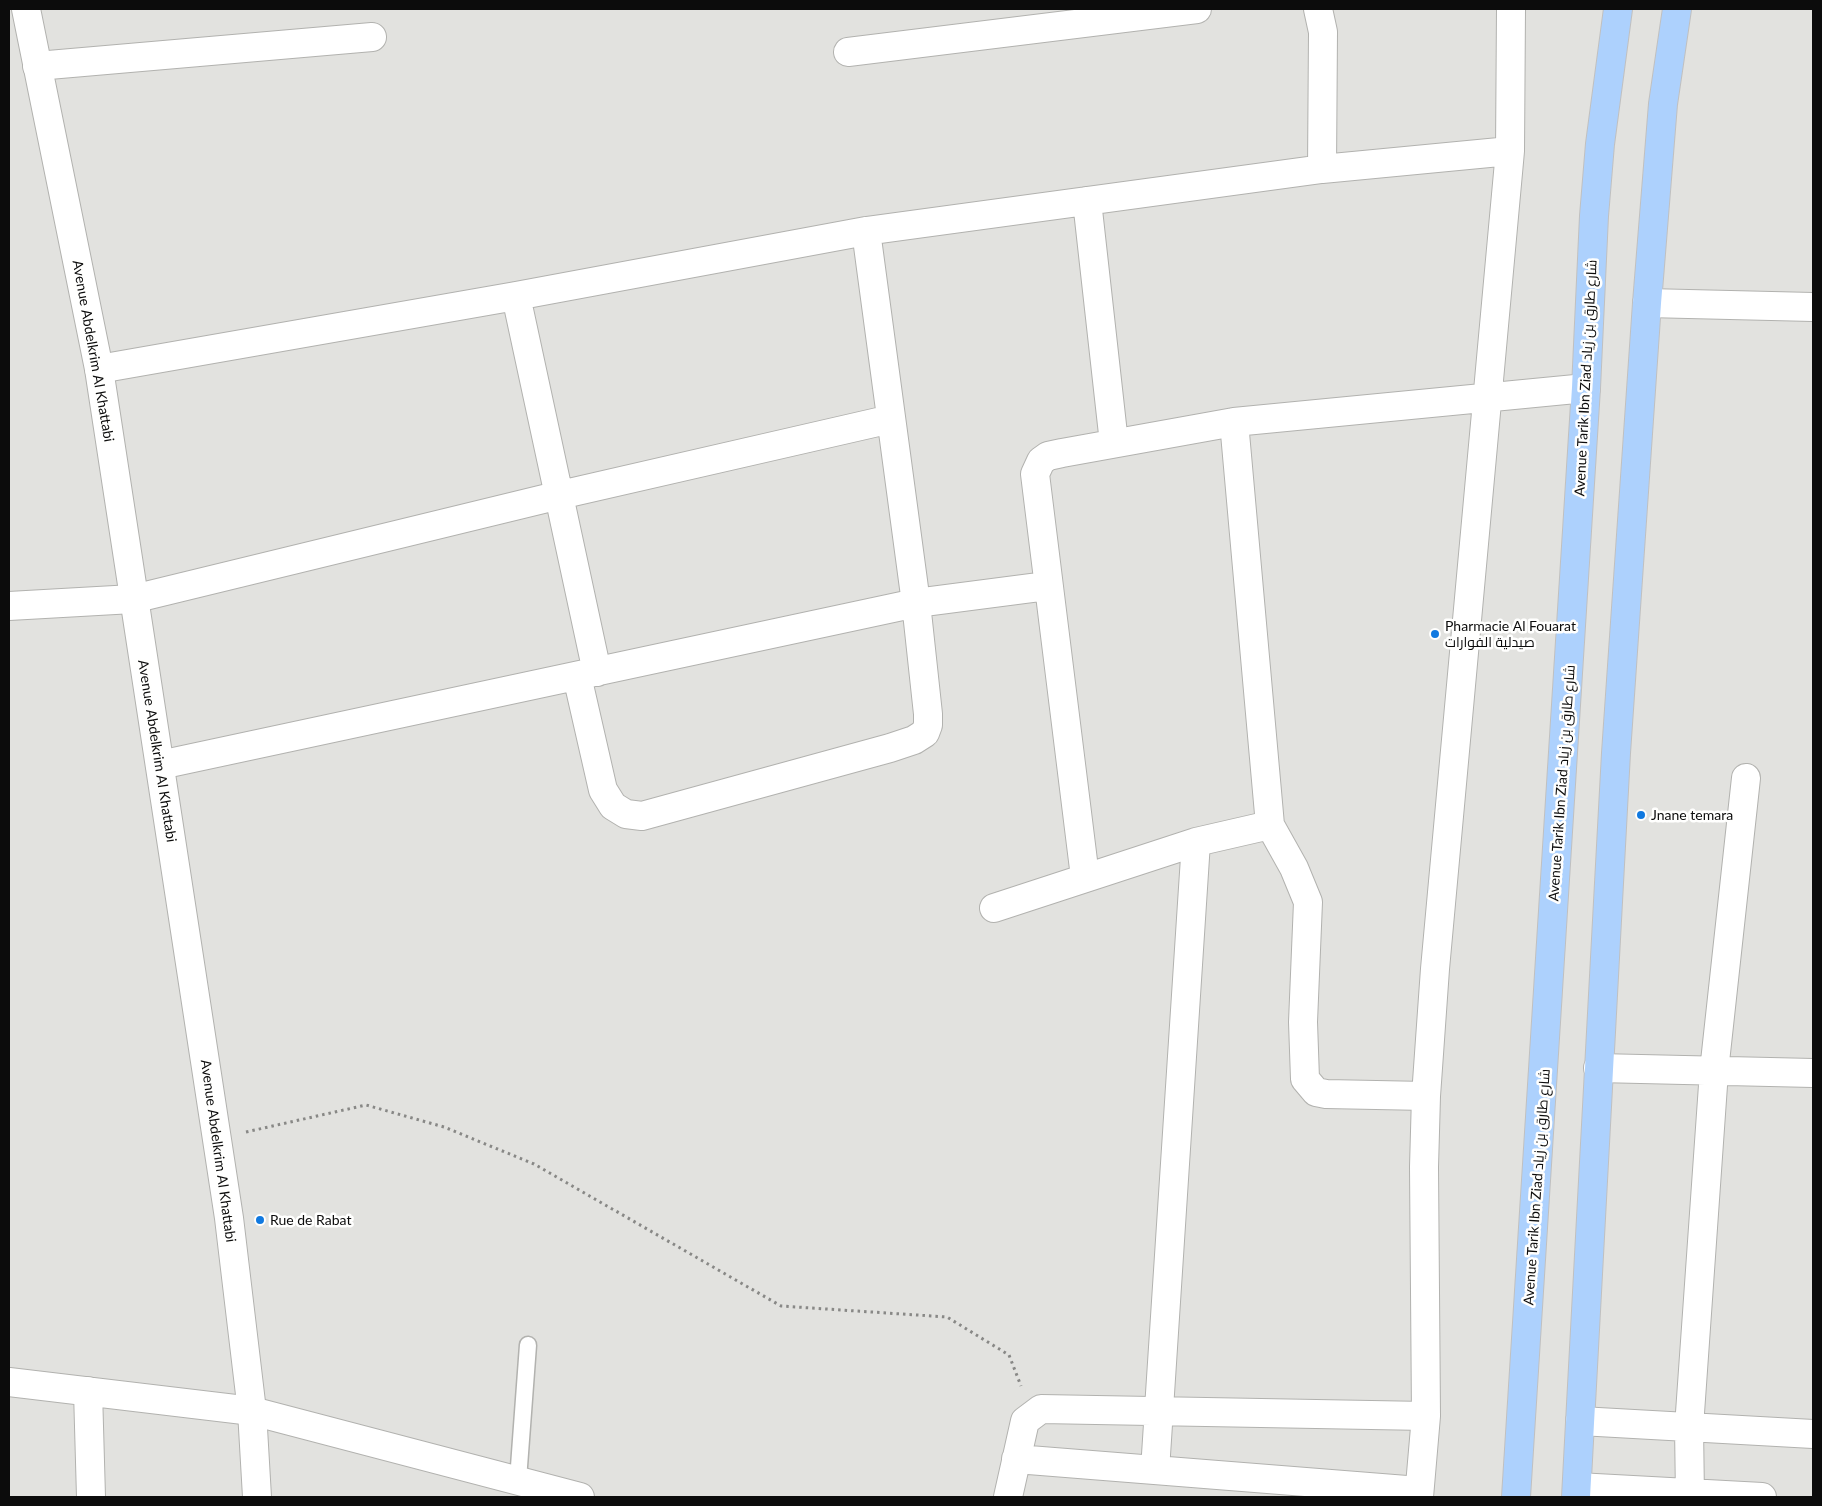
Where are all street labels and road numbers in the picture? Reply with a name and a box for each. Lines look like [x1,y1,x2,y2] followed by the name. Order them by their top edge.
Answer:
[69,259,117,443] street label: Avenue Abdelkrim Al Khattabi
[1571,259,1601,497] street label: Avenue Tarik Ibn Ziad شارع طارق بن زياد
[134,659,180,843] street label: Avenue Abdelkrim Al Khattabi
[1545,664,1579,902] street label: Avenue Tarik Ibn Ziad شارع طارق بن زياد
[197,1059,239,1243] street label: Avenue Abdelkrim Al Khattabi
[1520,1068,1554,1306] street label: Avenue Tarik Ibn Ziad شارع طارق بن زياد

